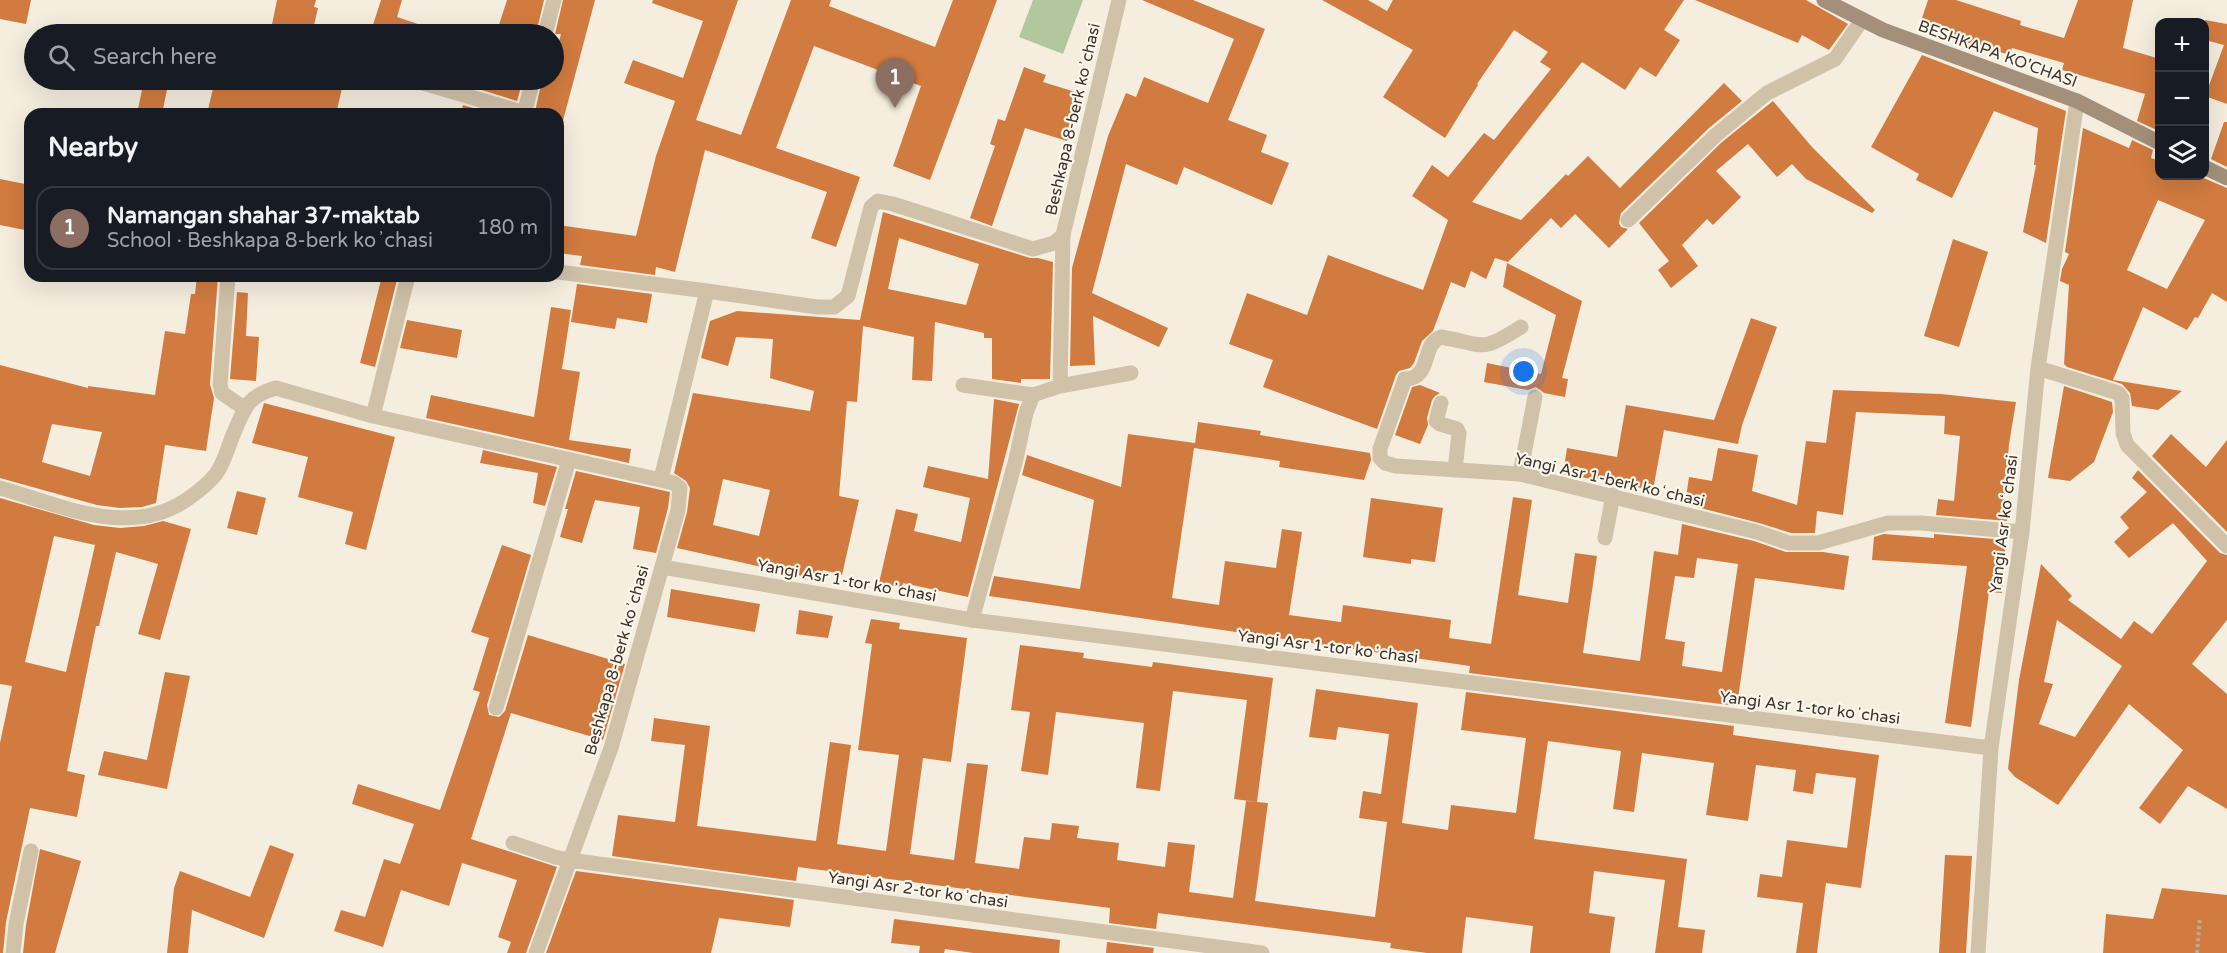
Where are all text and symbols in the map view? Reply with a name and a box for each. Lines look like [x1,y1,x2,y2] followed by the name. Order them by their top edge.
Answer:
[1915,16,2080,92] street label: BESHKAPA KO'CHASI
[2155,18,2209,180] map controls
[2155,18,2209,72] button: +
[1041,21,1105,217] street label: Beshkapa 8-berk koʼchasi
[24,24,564,90] search box
[45,41,78,74] icon: search
[93,44,217,70] text: Search here
[876,58,914,108] pin: 1
[2155,72,2209,126] button: −
[2155,126,2209,180] button: layers
[48,132,138,163] text: Nearby
[107,203,420,229] text: Namangan shahar 37-maktab
[63,216,76,240] text: 1
[477,216,538,240] text: 180 m
[107,229,433,253] text: School · Beshkapa 8-berk koʼchasi
[1509,357,1538,386] your location
[1513,448,1707,512] street label: Yangi Asr 1-berk koʻchasi
[1986,454,2022,595] street label: Yangi Asr koʻchasi
[756,555,938,607] street label: Yangi Asr 1-tor koʼchasi
[580,563,654,758] street label: Beshkapa 8-berk koʼchasi
[1236,626,1419,668] street label: Yangi Asr 1-tor koʼchasi
[1718,687,1901,729] street label: Yangi Asr 1-tor koʼchasi
[826,867,1009,913] street label: Yangi Asr 2-tor koʼchasi

